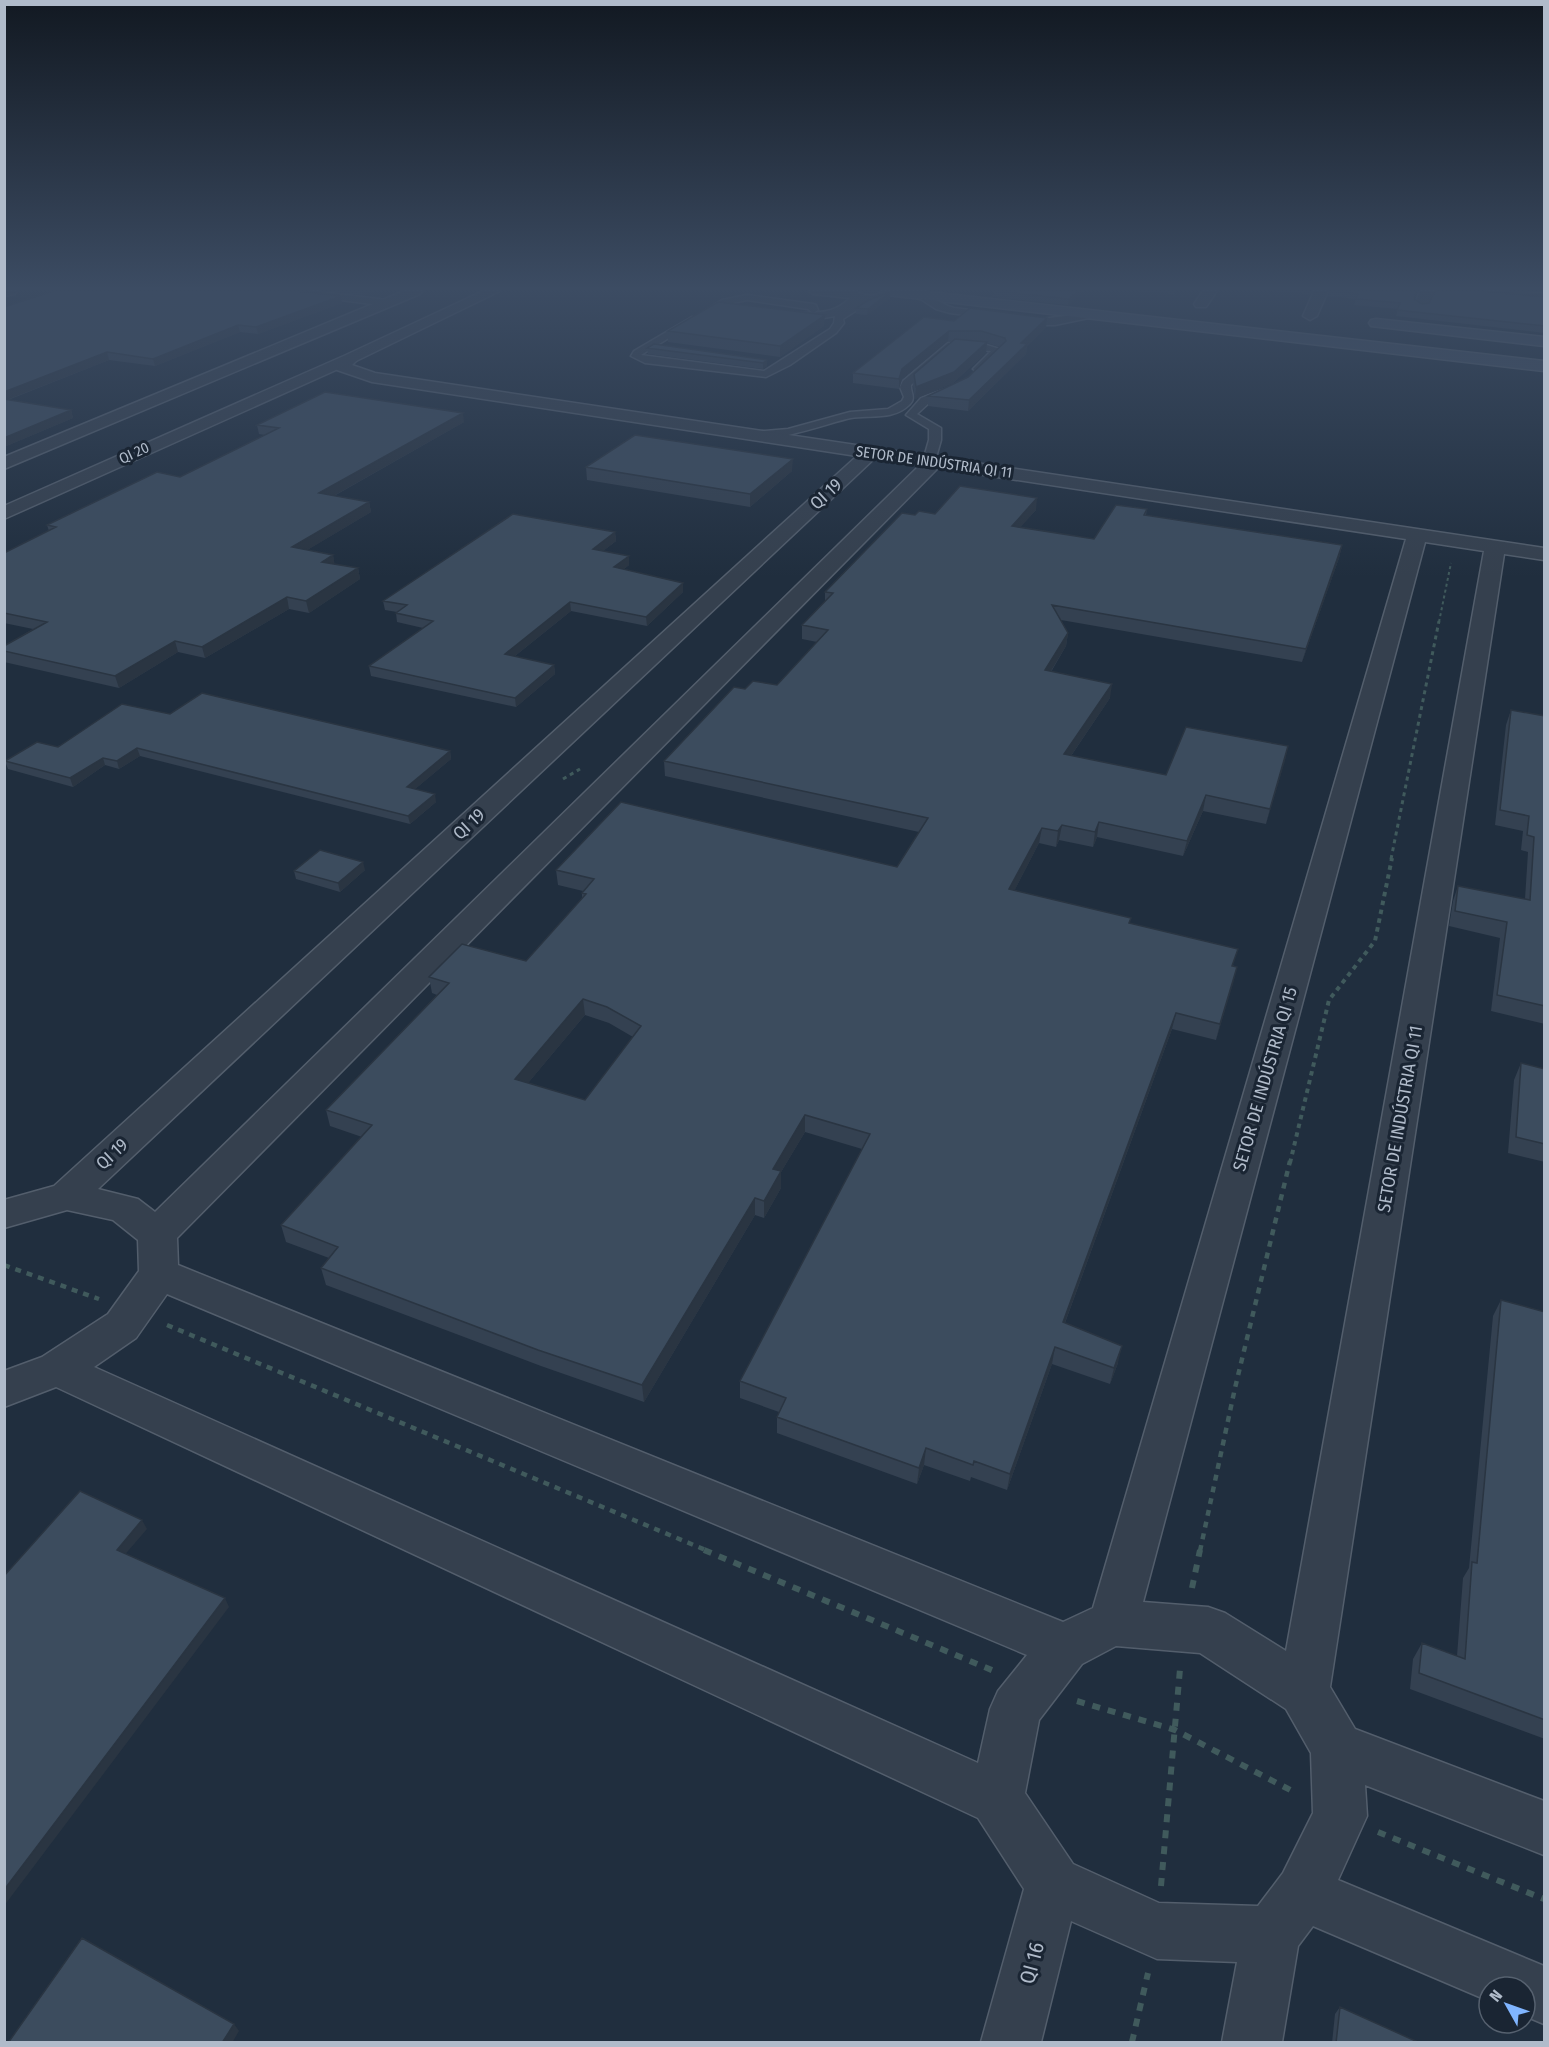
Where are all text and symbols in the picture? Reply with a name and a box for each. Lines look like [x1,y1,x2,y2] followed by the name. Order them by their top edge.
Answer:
[116,438,152,468] street label: QI 20
[855,442,1013,482] street label: SETOR DE INDÚSTRIA QI 11
[805,474,847,514] street label: QI 19
[448,804,490,844] street label: QI 19
[1227,984,1302,1174] street label: SETOR DE INDÚSTRIA QI 15
[1372,1024,1427,1214] street label: SETOR DE INDÚSTRIA QI 11
[91,1134,133,1174] street label: QI 19
[1014,1939,1050,1987] street label: QI 16
[1477,1975,1537,2035] north arrow
[1486,1986,1506,2005] text: N

